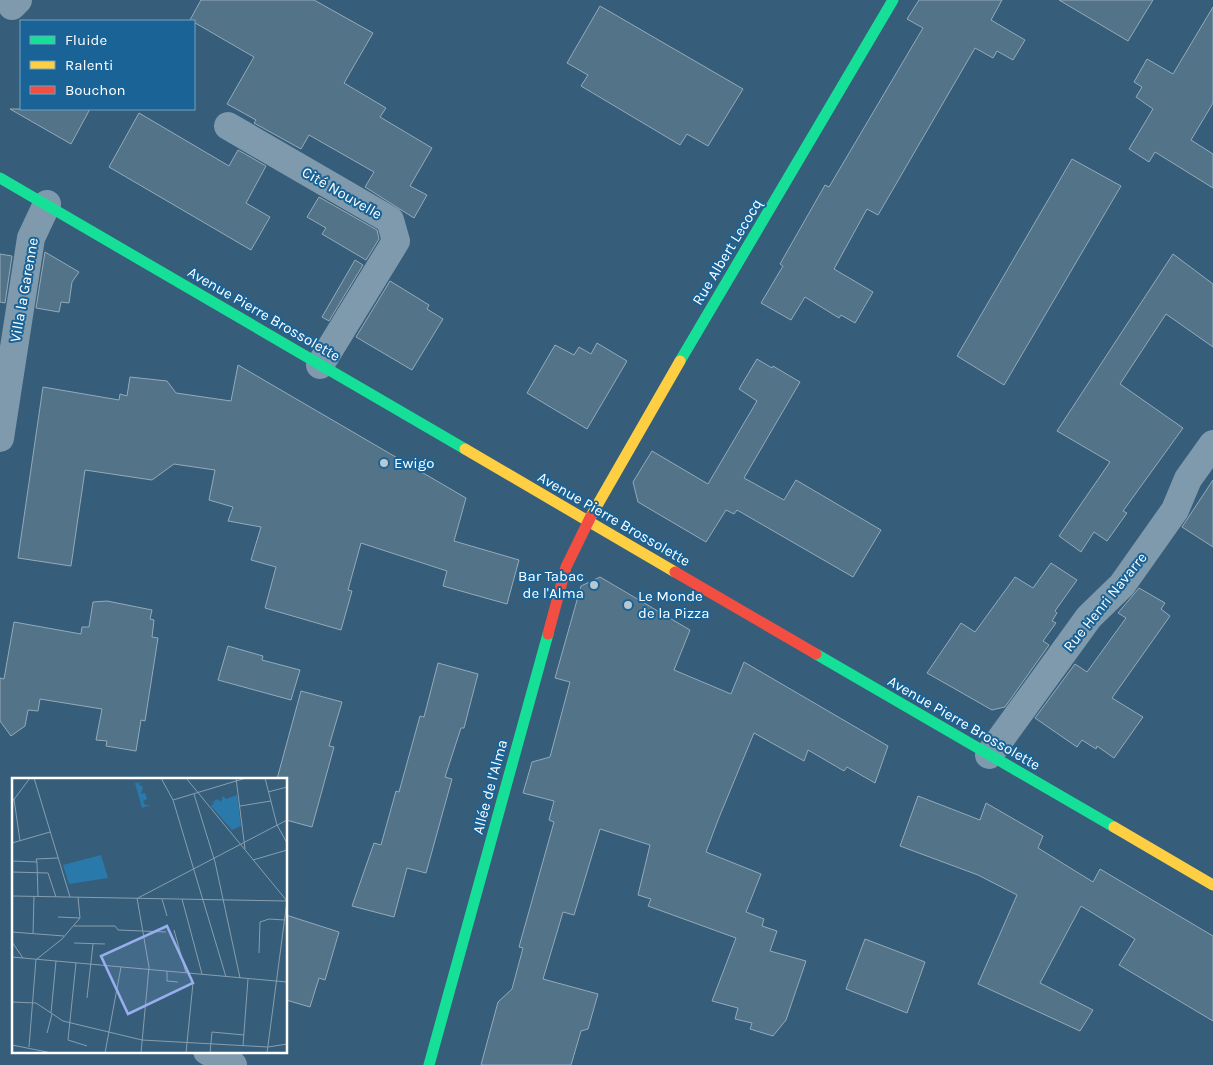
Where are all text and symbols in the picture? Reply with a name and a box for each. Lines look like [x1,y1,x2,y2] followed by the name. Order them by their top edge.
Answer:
[20,20,195,110] legend
[65,31,107,49] text: Fluide
[65,56,114,74] text: Ralenti
[65,81,126,99] text: Bouchon
[299,163,385,223] street label: Cité Nouvelle
[688,195,766,308] street label: Rue Albert Lecocq
[6,236,42,344] street label: Villa la Garenne
[184,263,344,365] street label: Avenue Pierre Brossolette
[394,454,434,472] place label: Ewigo
[378,457,390,469] marker: Ewigo
[534,468,694,570] street label: Avenue Pierre Brossolette
[1059,549,1151,655] street label: Rue Henri Navarre
[518,567,584,602] place label: Bar Tabac de l'Alma
[588,579,600,591] marker: Bar Tabac de l'Alma
[638,587,709,622] place label: Le Monde de la Pizza
[622,599,634,611] marker: Le Monde de la Pizza
[884,672,1044,774] street label: Avenue Pierre Brossolette
[469,738,511,836] street label: Allée de l'Alma
[12,778,288,1052] inset map

